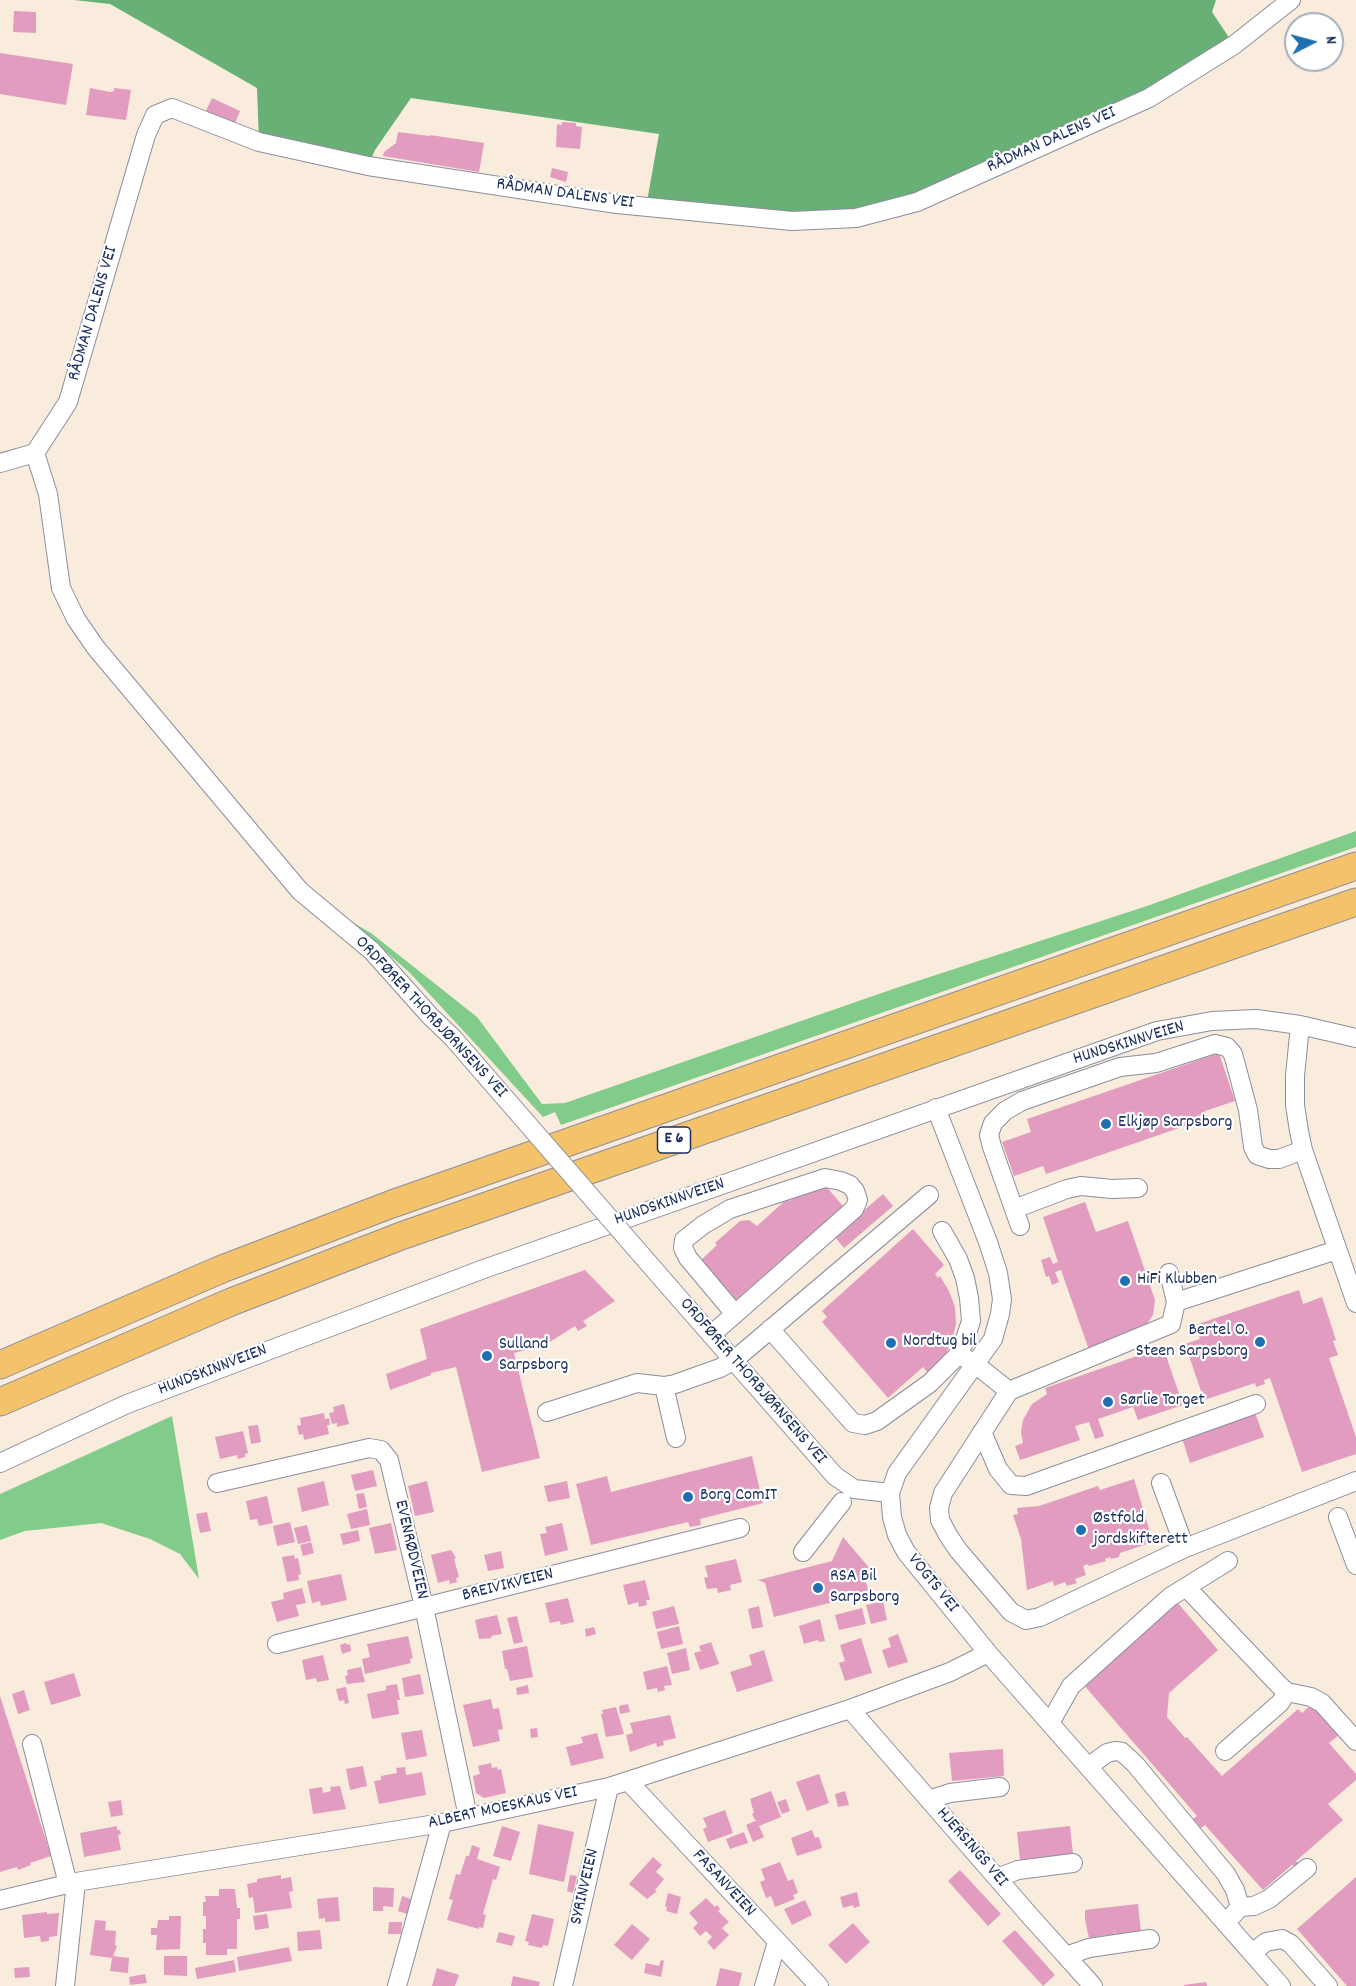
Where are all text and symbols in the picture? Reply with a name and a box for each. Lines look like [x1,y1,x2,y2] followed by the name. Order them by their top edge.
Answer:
[1284,12,1344,72] north arrow
[1319,35,1342,45] text: N
[984,103,1120,179] street label: RÅDMAN DALENS VEI
[495,175,635,215] street label: RÅDMAN DALENS VEI
[64,244,124,384] street label: RÅDMAN DALENS VEI
[349,933,511,1103] street label: ORDFØRER THORBJØRNSENS VEI
[1071,1017,1187,1071] street label: HUNDSKINNVEIEN
[1118,1113,1232,1135] place label: Elkjøp Sarpsborg
[1099,1117,1113,1131] marker: Elkjøp Sarpsborg
[658,1127,690,1153] road number: E 6
[612,1174,728,1232] street label: HUNDSKINNVEIEN
[1137,1270,1217,1292] place label: HiFi Klubben
[1118,1274,1132,1288] marker: HiFi Klubben
[674,1294,830,1470] street label: ORDFØRER THORBJØRNSENS VEI
[1136,1321,1248,1364] place label: Bertel O. Steen Sarpsborg
[903,1332,977,1354] place label: Nordtug bil
[499,1335,568,1378] place label: Sulland Sarpsborg
[1253,1335,1267,1349] marker: Bertel O. Steen Sarpsborg
[884,1336,898,1350] marker: Nordtug bil
[155,1340,271,1402] street label: HUNDSKINNVEIEN
[480,1349,494,1363] marker: Sulland Sarpsborg
[1120,1391,1205,1413] place label: Sørlie Torget
[1101,1395,1115,1409] marker: Sørlie Torget
[700,1486,777,1508] place label: Borg ComIT
[681,1490,695,1504] marker: Borg ComIT
[388,1498,432,1602] street label: EVENRØDVEIEN
[1093,1509,1188,1552] place label: Østfold jordskifterett
[1074,1523,1088,1537] marker: Østfold jordskifterett
[902,1550,962,1618] street label: VOGTS VEI
[460,1564,556,1608] street label: BREIVIKVEIEN
[830,1567,899,1610] place label: RSA Bil Sarpsborg
[811,1581,825,1595] marker: RSA Bil Sarpsborg
[426,1783,580,1835] street label: ALBERT MOESKAUS VEI
[930,1804,1012,1892] street label: HJERSINGS VEI
[686,1846,760,1922] street label: FASANVEIEN
[567,1847,605,1927] street label: SYRINVEIEN

